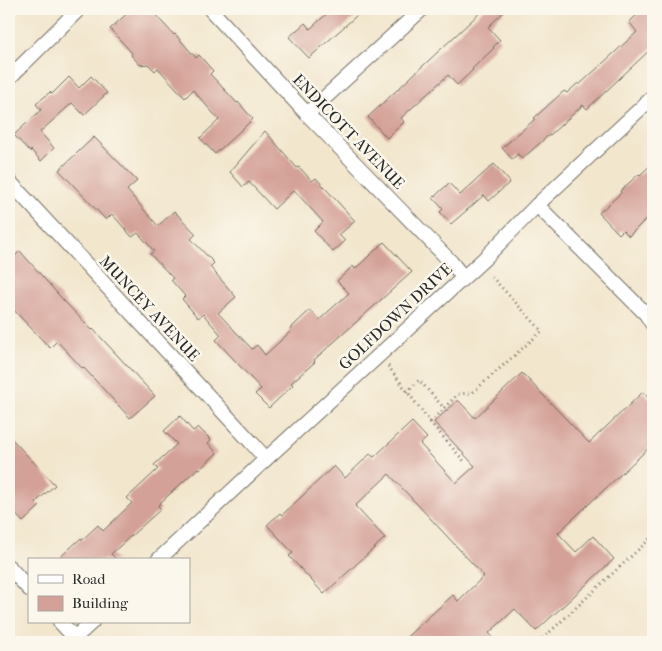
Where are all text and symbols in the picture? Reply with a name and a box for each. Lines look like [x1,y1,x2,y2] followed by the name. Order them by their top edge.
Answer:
[289,70,409,193] street label: ENDICOTT AVENUE
[96,251,204,365] street label: MUNCEY AVENUE
[335,259,456,374] street label: GOLFDOWN DRIVE
[28,558,190,624] legend
[72,570,106,588] text: Road
[72,594,129,612] text: Building

